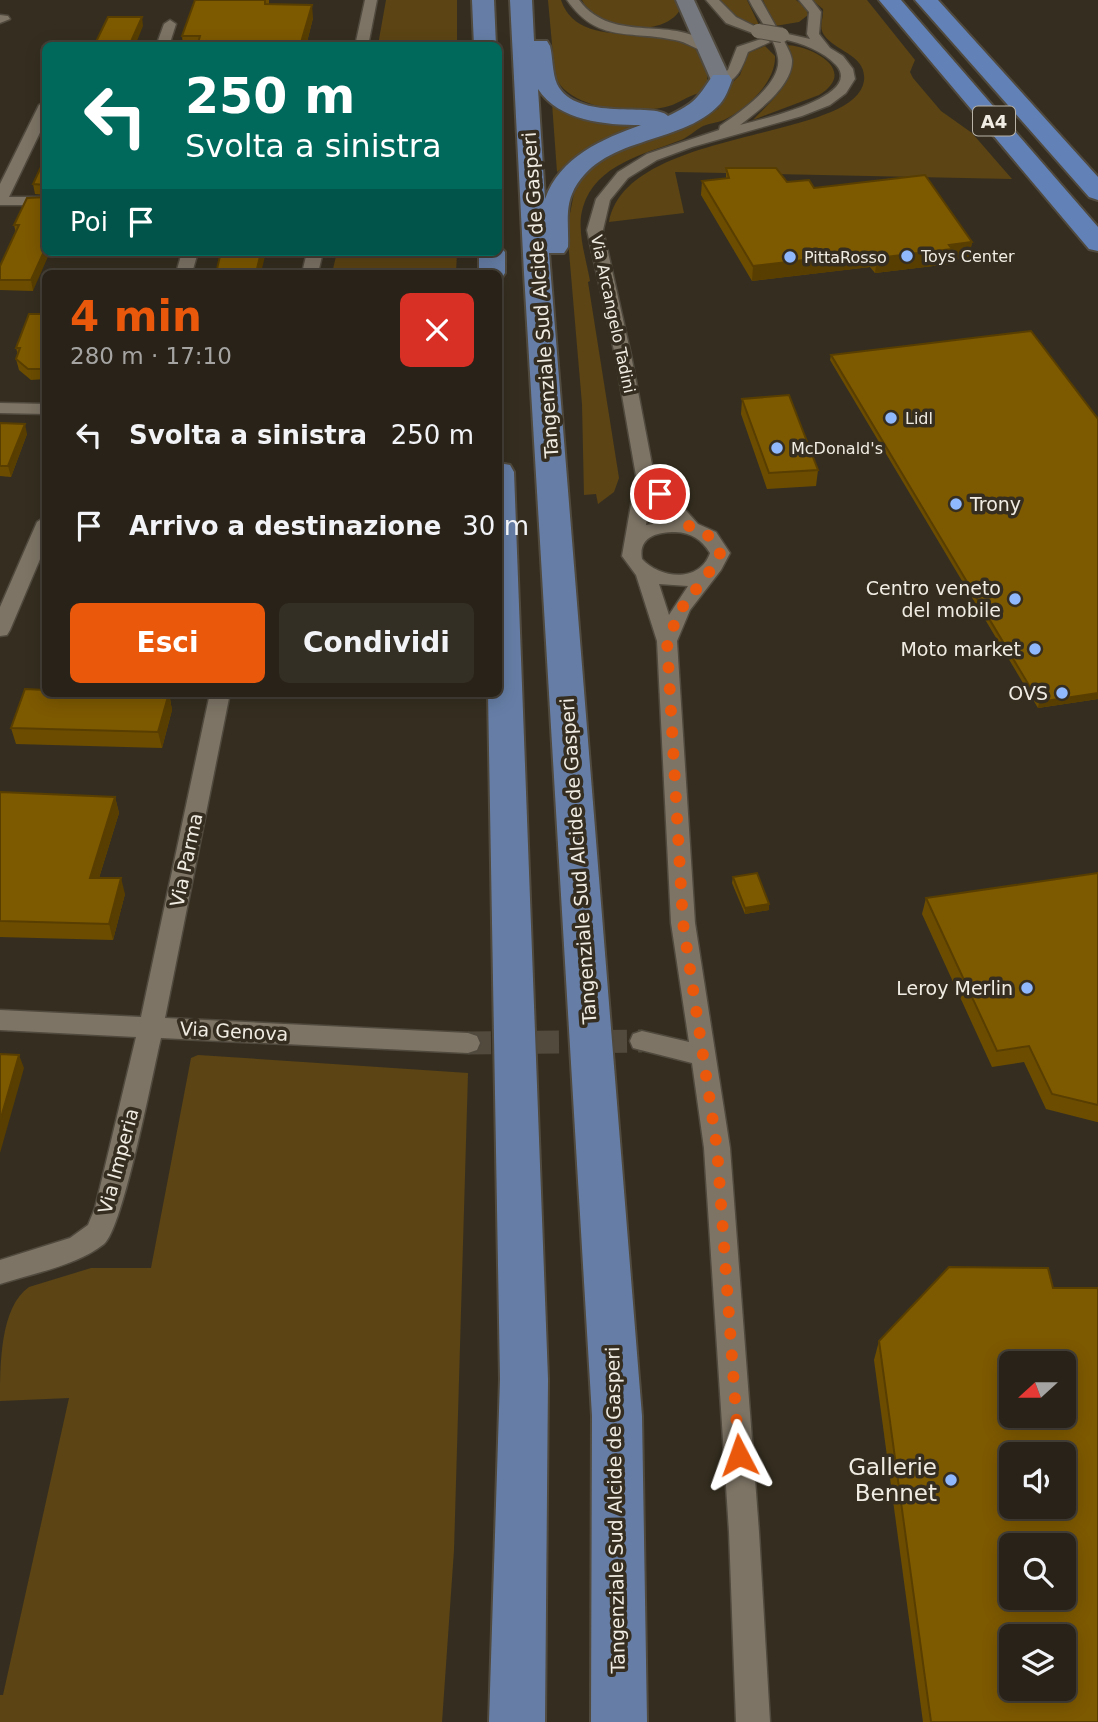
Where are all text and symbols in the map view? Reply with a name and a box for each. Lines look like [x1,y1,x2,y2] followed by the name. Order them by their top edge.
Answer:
[185,68,355,125] text: 250 m
[70,70,161,161] icon: left
[973,106,1015,136] road number: A4
[185,127,442,165] text: Svolta a sinistra
[518,131,562,460] street label: Tangenziale Sud Alcide de Gasperi
[122,203,160,241] icon: arrive
[70,207,108,237] text: Poi
[587,233,639,395] street label: Via Arcangelo Tadini
[920,247,1015,266] place label: Toys Center
[804,248,887,267] place label: PittaRosso
[899,248,915,264] marker: Toys Center
[782,249,798,265] marker: PittaRosso
[70,292,202,341] text: 4 min
[400,293,474,367] button: close
[70,343,232,369] text: 280 m · 17:10
[905,409,933,428] place label: Lidl
[883,410,899,426] marker: Lidl
[70,416,108,454] icon: left
[129,420,367,450] text: Svolta a sinistra
[391,420,474,450] text: 250 m
[791,439,883,458] place label: McDonald's
[769,440,785,456] marker: McDonald's
[630,464,690,524] pin
[641,475,679,513] icon: arrive
[969,493,1021,515] place label: Trony
[948,496,964,512] marker: Trony
[70,507,108,545] icon: arrive
[129,511,441,541] text: Arrivo a destinazione
[462,511,529,541] text: 30 m
[866,577,1001,621] place label: Centro veneto del mobile
[1007,591,1023,607] marker: Centro veneto del mobile
[70,603,265,683] button: Esci
[279,603,474,683] button: Condividi
[900,638,1021,660] place label: Moto market
[1027,641,1043,657] marker: Moto market
[1008,682,1048,704] place label: OVS
[1054,685,1070,701] marker: OVS
[556,697,600,1026] street label: Tangenziale Sud Alcide de Gasperi
[165,811,207,909] street label: Via Parma
[896,977,1013,999] place label: Leroy Merlin
[1019,980,1035,996] marker: Leroy Merlin
[179,1017,289,1045] street label: Via Genova
[93,1106,143,1216] street label: Via Imperia
[601,1346,629,1675] street label: Tangenziale Sud Alcide de Gasperi
[999,1351,1076,1428] north arrow
[999,1351,1076,1701] map controls
[702,1418,776,1492] position arrow
[999,1442,1076,1519] button: sound
[848,1454,937,1506] place label: Gallerie Bennet
[943,1472,959,1488] marker: Gallerie Bennet
[999,1533,1076,1610] button: search
[999,1624,1076,1701] button: layers

